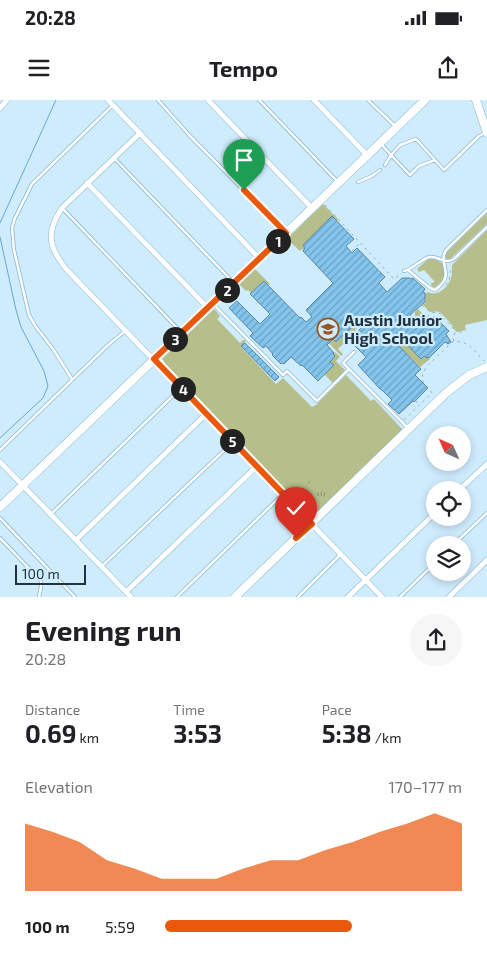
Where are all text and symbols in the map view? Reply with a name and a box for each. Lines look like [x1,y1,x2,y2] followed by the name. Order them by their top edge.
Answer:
[25,6,76,29] text: 20:28
[25,54,53,82] icon: menu
[434,54,462,82] icon: share
[209,55,278,81] text: Tempo
[223,139,265,190] pin
[230,146,258,174] icon: arrive
[266,228,290,254] pin: 1
[275,233,282,250] text: 1
[214,278,240,302] pin: 2
[223,282,232,299] text: 2
[344,310,442,347] place label: Austin Junior High School
[316,317,340,341] school or university icon: Austin Junior High School
[162,326,188,352] pin: 3
[172,331,179,348] text: 3
[170,376,196,402] pin: 4
[179,381,188,398] text: 4
[426,426,471,471] north arrow
[426,426,471,581] map controls
[220,428,244,454] pin: 5
[229,433,236,450] text: 5
[426,481,471,526] button: locate
[275,487,317,538] pin
[282,494,310,522] icon: check
[426,536,471,581] button: layers
[15,562,86,585] scale bar
[22,565,60,582] text: 100 m
[25,613,182,647] text: Evening run
[410,614,462,666] button: share
[25,649,66,668] text: 20:28
[25,701,80,718] text: Distance
[173,701,205,718] text: Time
[322,701,352,718] text: Pace
[25,718,76,748] text: 0.69
[173,718,222,748] text: 3:53
[322,718,372,748] text: 5:38
[76,729,99,746] text: km
[372,729,401,746] text: /km
[25,777,93,796] text: Elevation
[388,777,462,796] text: 170–177 m
[25,917,70,936] text: 100 m
[105,917,135,936] text: 5:59

